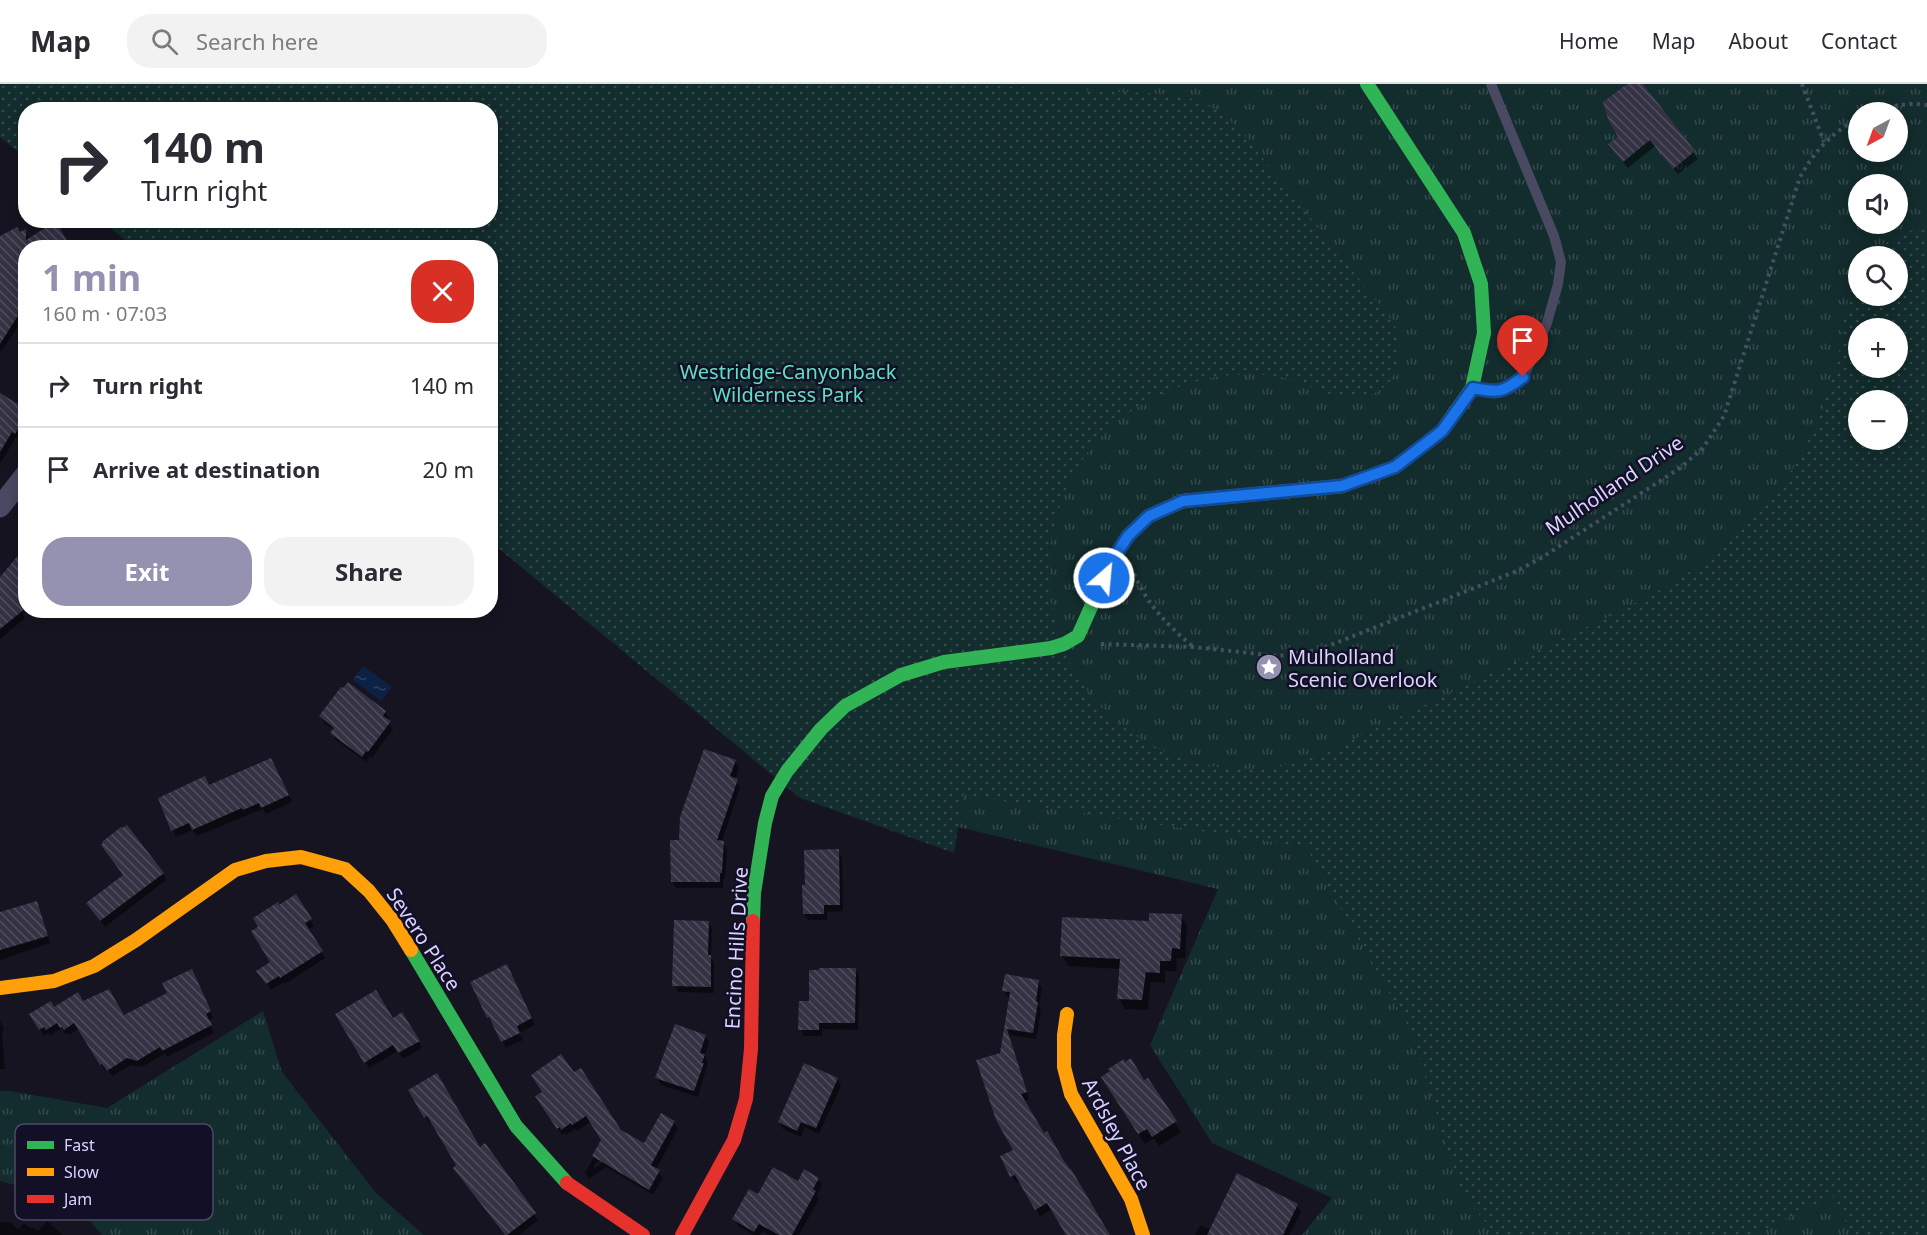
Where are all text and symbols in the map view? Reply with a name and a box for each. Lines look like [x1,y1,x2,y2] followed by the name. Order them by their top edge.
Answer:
[127,14,547,68] search box
[30,22,91,60] text: Map
[148,25,181,58] icon: search
[196,26,318,56] text: Search here
[1559,27,1619,55] text: Home
[1652,27,1695,55] text: Map
[1728,27,1788,55] text: About
[1821,27,1897,55] text: Contact
[1848,102,1908,162] north arrow
[1848,102,1908,450] map controls
[141,118,265,175] text: 140 m
[42,126,120,204] icon: right
[141,172,267,209] text: Turn right
[1848,174,1908,234] button: sound
[1848,246,1908,306] button: search
[42,253,141,302] text: 1 min
[411,260,474,323] button: close
[42,300,167,327] text: 160 m · 07:03
[1497,315,1548,377] pin
[1848,318,1908,378] button: +
[1506,324,1539,357] icon: arrive
[680,358,897,408] park label: Westridge-Canyonback Wilderness Park
[42,369,75,402] icon: right
[93,370,203,400] text: Turn right
[410,370,474,400] text: 140 m
[1848,390,1908,450] button: −
[1540,429,1688,541] street label: Mulholland Drive
[42,453,75,486] icon: arrive
[93,454,320,484] text: Arrive at destination
[423,454,474,484] text: 20 m
[42,537,252,606] button: Exit
[264,537,474,606] button: Share
[1072,546,1136,610] position arrow
[1288,643,1438,693] place label: Mulholland Scenic Overlook
[1254,652,1284,682] place icon: Mulholland Scenic Overlook
[718,866,754,1030] street label: Encino Hills Drive
[381,882,467,996] street label: Severo Place
[1076,1073,1158,1195] street label: Ardsley Place
[15,1124,213,1220] legend
[64,1134,95,1156] text: Fast
[64,1161,99,1183] text: Slow
[62,1188,92,1210] text: Jam

